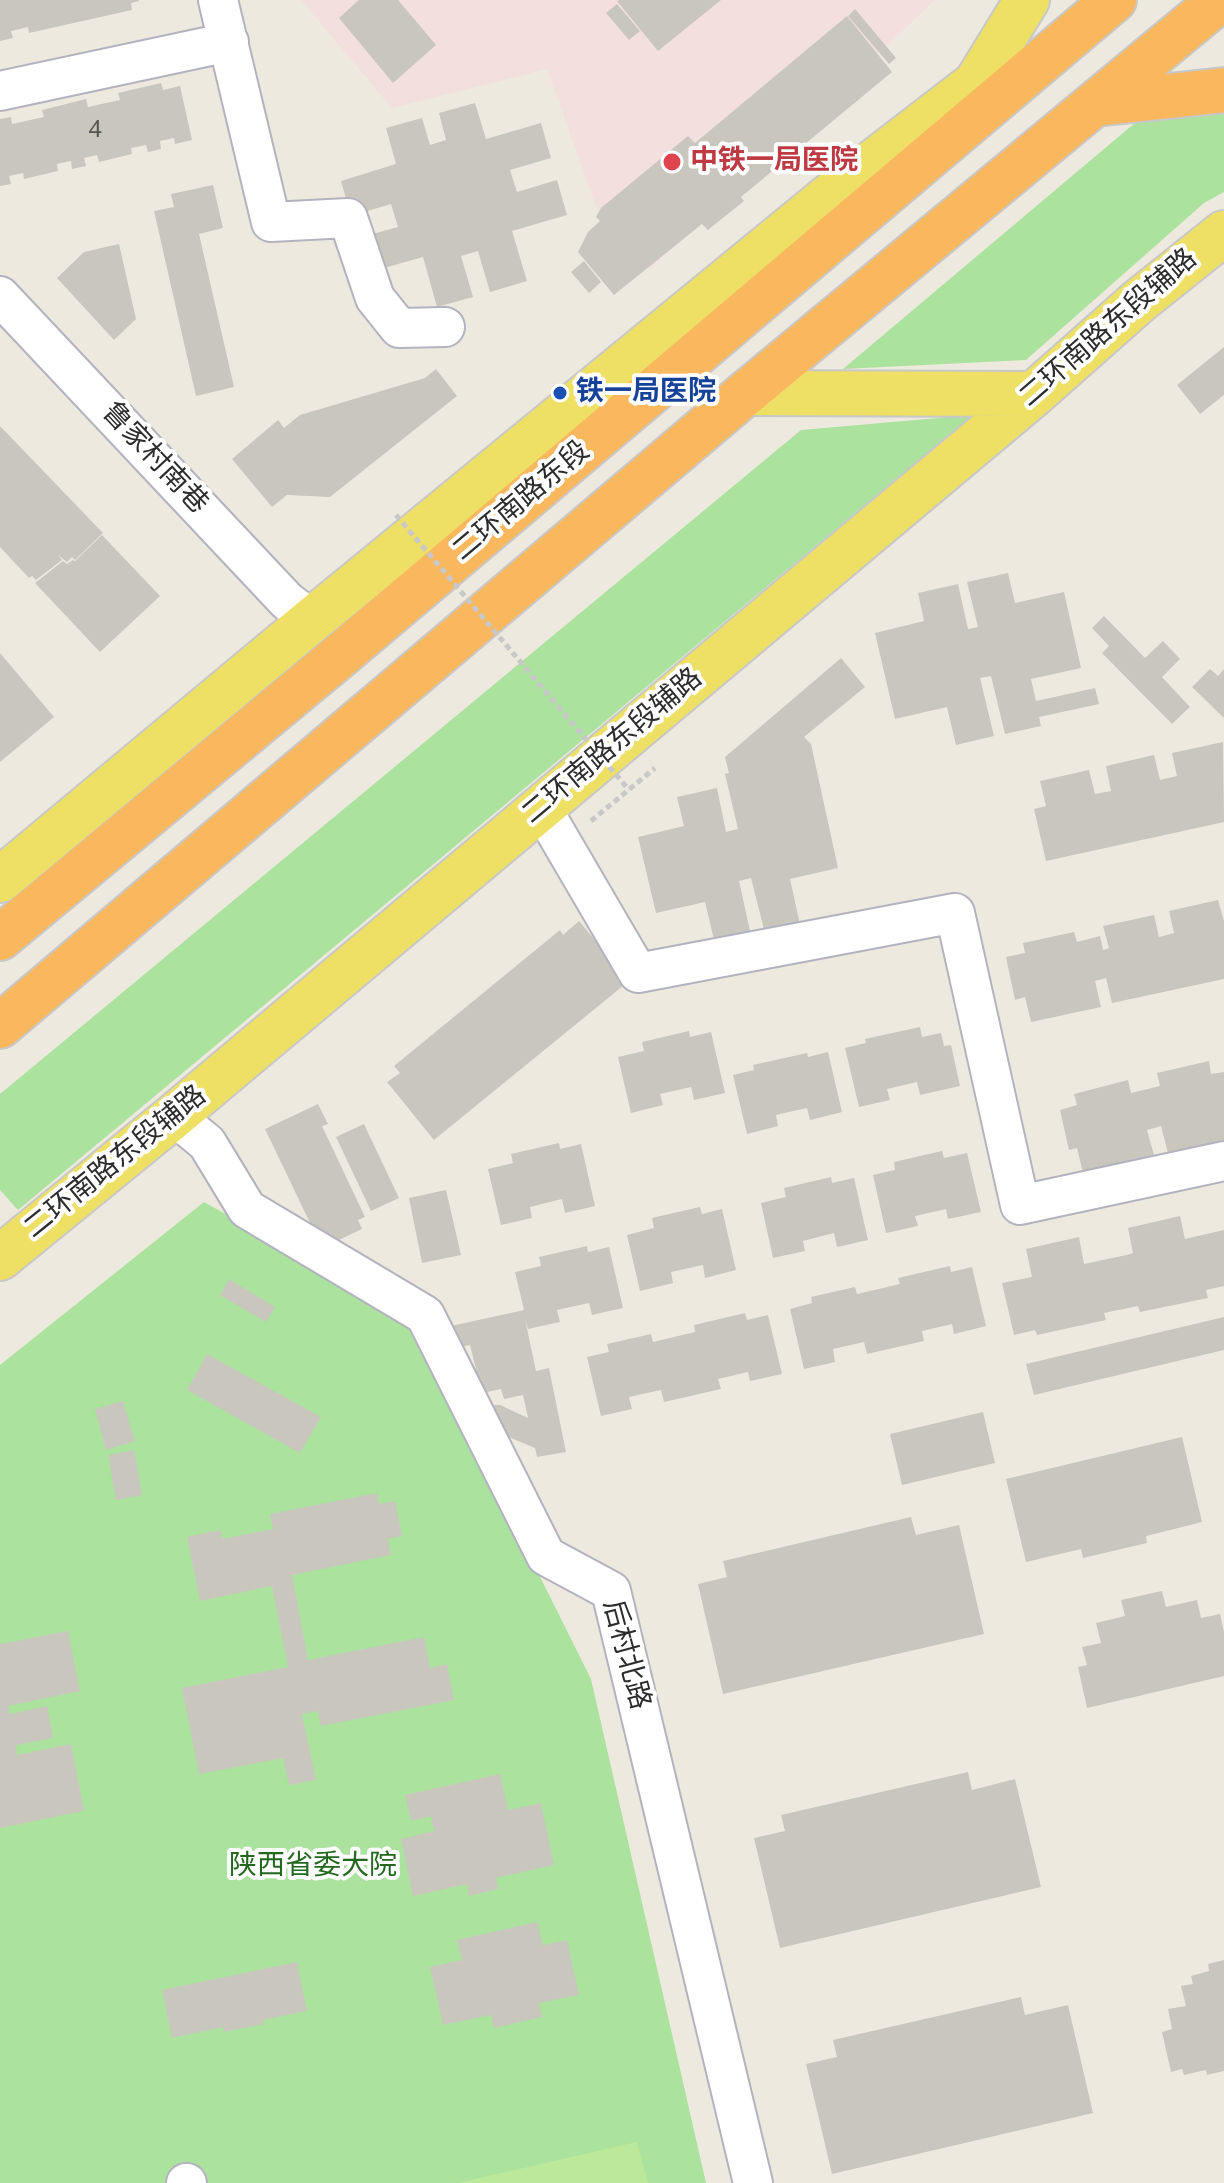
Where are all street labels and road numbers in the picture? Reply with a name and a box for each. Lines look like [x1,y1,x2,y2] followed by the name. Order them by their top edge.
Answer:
[1013,243,1205,415] street label: 二环南路东段辅路
[94,396,214,522] street label: 鲁家村南巷
[447,435,597,569] street label: 二环南路东段
[516,662,710,832] street label: 二环南路东段辅路
[18,1079,214,1247] street label: 二环南路东段辅路
[594,1597,656,1713] street label: 后村北路

